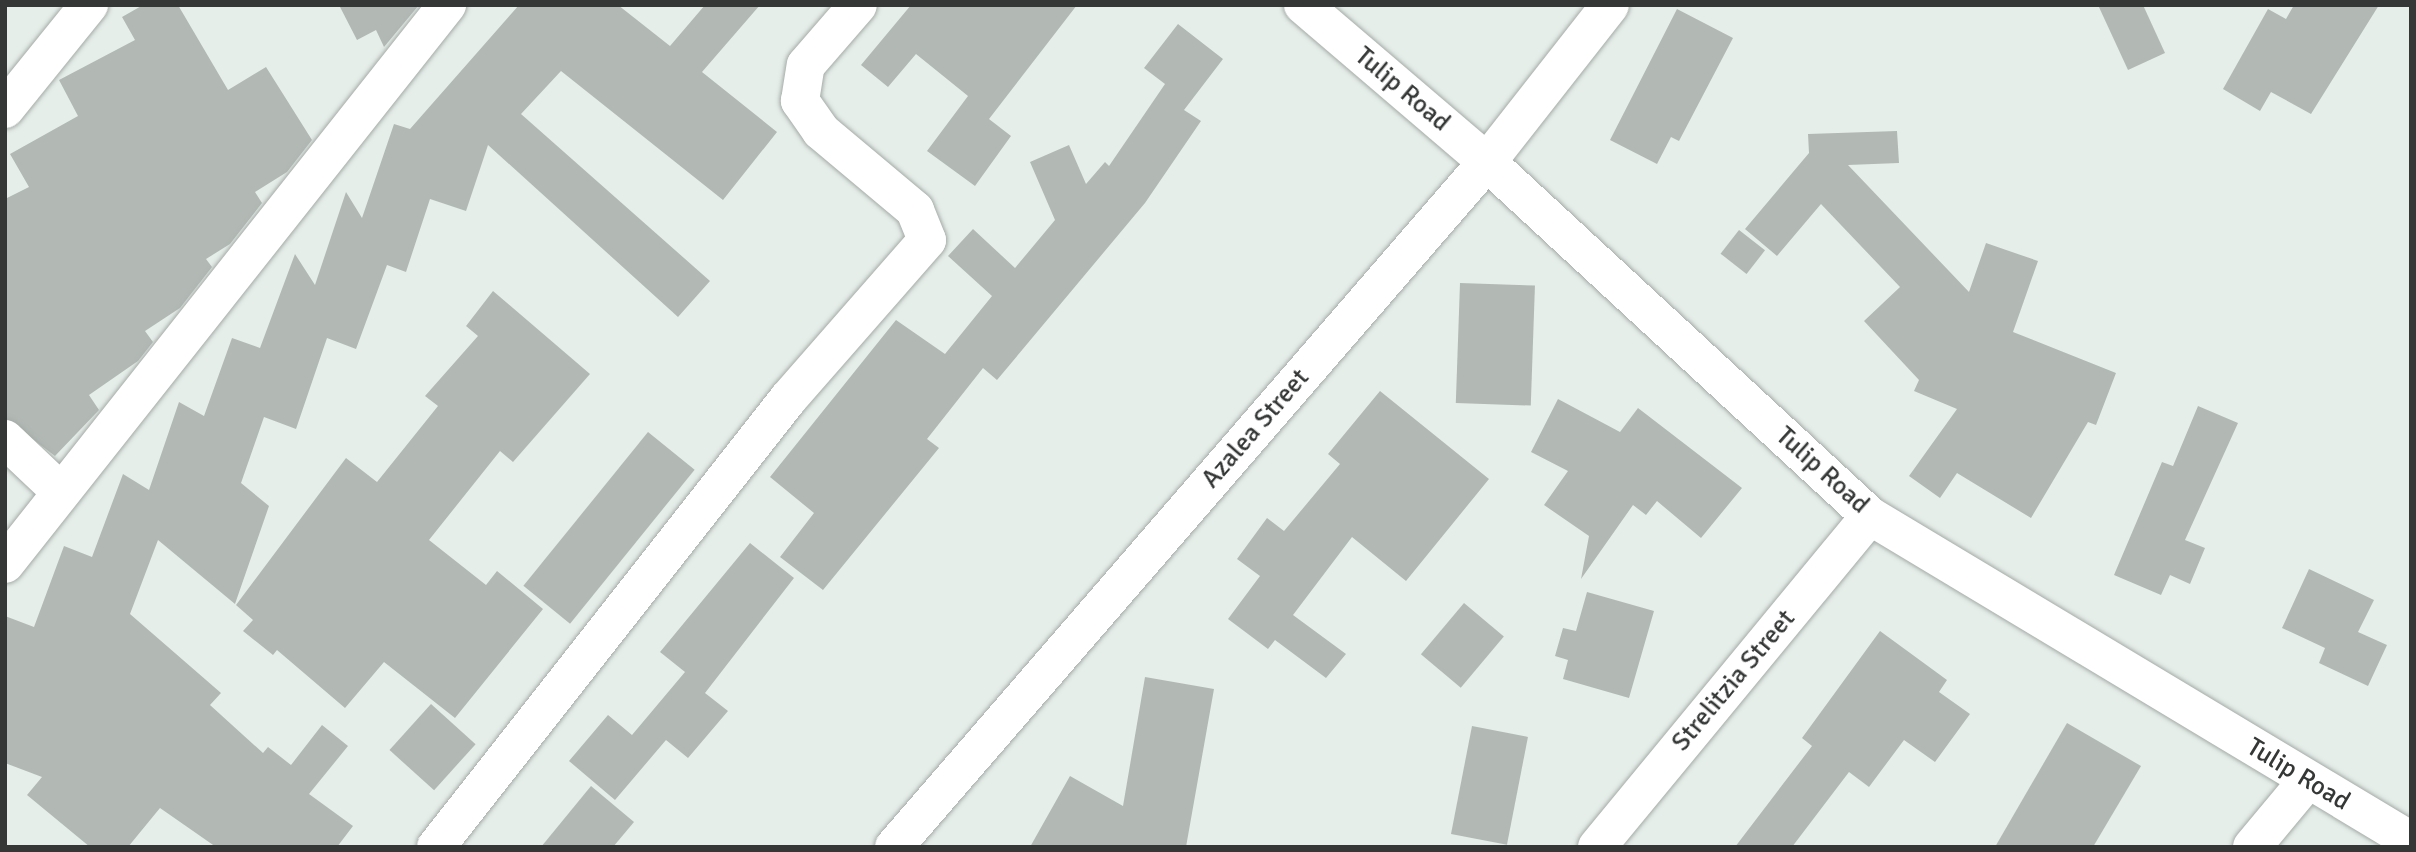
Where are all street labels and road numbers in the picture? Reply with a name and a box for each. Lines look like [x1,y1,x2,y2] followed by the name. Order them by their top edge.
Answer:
[1348,41,1456,139] street label: Tulip Road
[1196,363,1316,495] street label: Azalea Street
[1769,421,1875,521] street label: Tulip Road
[1666,604,1802,758] street label: Strelitzia Street
[2241,732,2355,818] street label: Tulip Road

